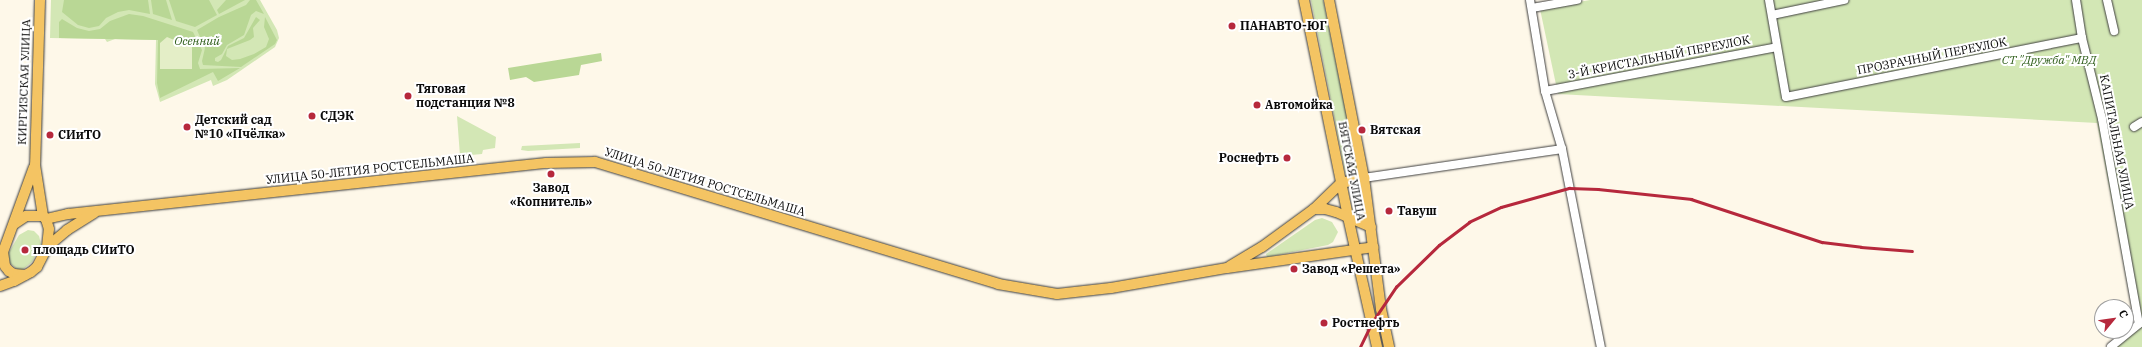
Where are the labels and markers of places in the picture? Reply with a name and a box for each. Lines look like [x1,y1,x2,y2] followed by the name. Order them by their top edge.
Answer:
[1240,19,1327,33] place label: ПАНАВТО-ЮГ
[1227,21,1237,31] marker: ПАНАВТО-ЮГ
[416,82,515,110] place label: Тяговая подстанция №8
[403,91,413,101] marker: Тяговая подстанция №8
[1265,98,1333,112] place label: Автомойка
[1252,100,1262,110] marker: Автомойка
[320,109,354,123] place label: СДЭК
[307,111,317,121] marker: СДЭК
[195,113,285,141] place label: Детский сад №10 «Пчёлка»
[182,122,192,132] marker: Детский сад №10 «Пчёлка»
[1370,123,1421,137] place label: Вятская
[1357,125,1367,135] marker: Вятская
[58,128,101,142] place label: СИиТО
[45,130,55,140] marker: СИиТО
[1219,151,1279,165] place label: Роснефть
[1282,153,1292,163] marker: Роснефть
[546,169,556,179] marker: Завод «Копнитель»
[510,181,592,209] place label: Завод «Копнитель»
[1397,204,1437,218] place label: Тавуш
[1384,206,1394,216] marker: Тавуш
[33,243,135,257] place label: площадь СИиТО
[20,245,30,255] marker: площадь СИиТО
[1302,262,1400,276] place label: Завод «Решета»
[1289,264,1299,274] marker: Завод «Решета»
[1332,316,1399,330] place label: Ростнефть
[1319,318,1329,328] marker: Ростнефть

